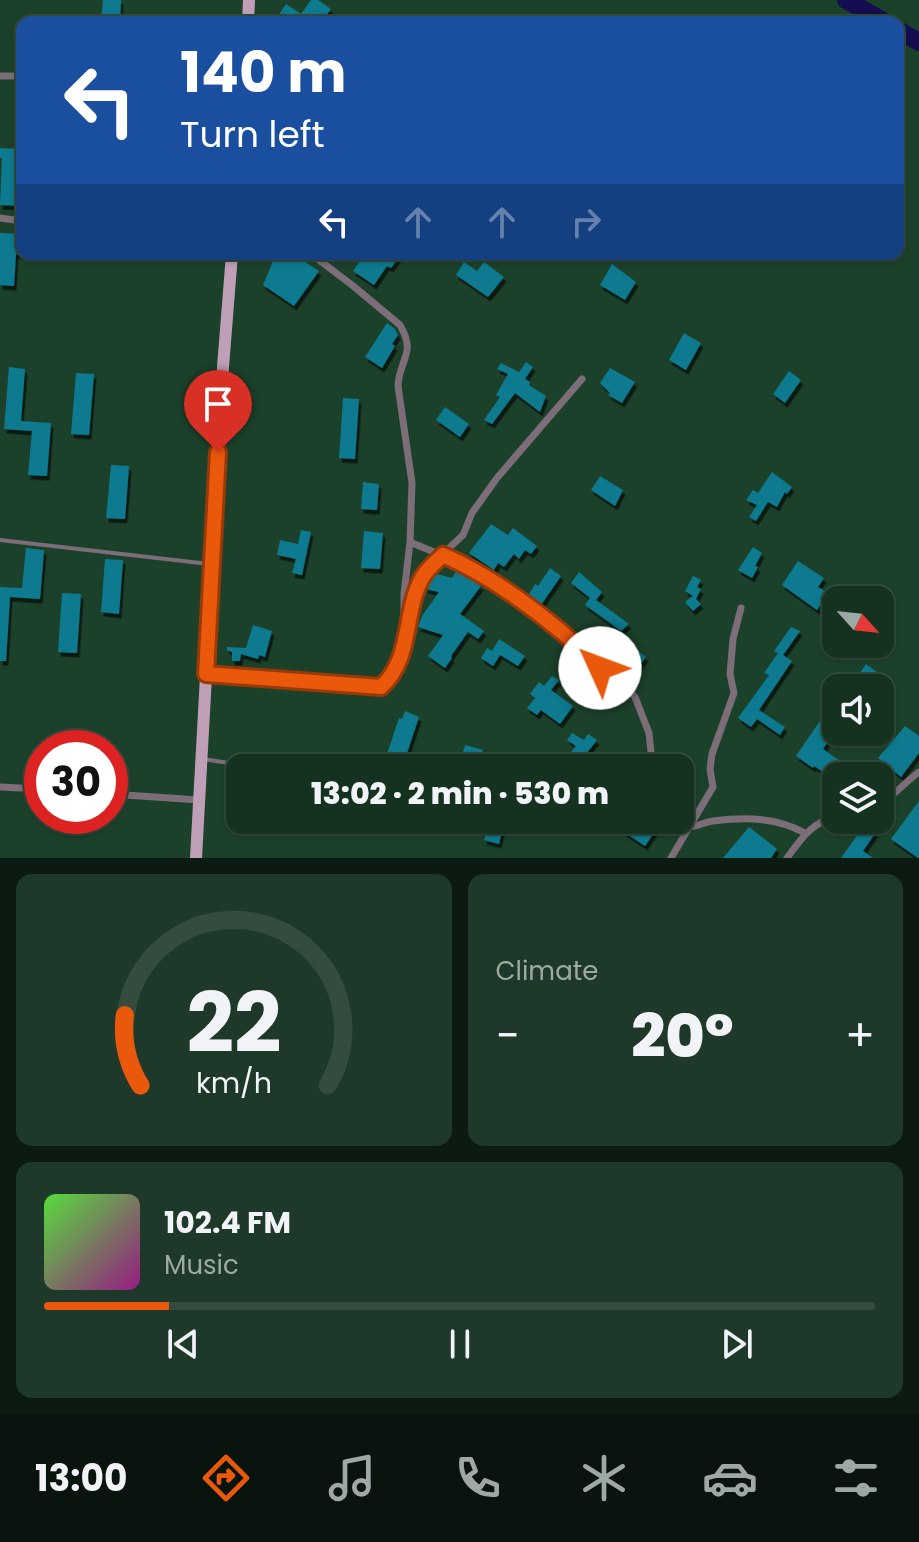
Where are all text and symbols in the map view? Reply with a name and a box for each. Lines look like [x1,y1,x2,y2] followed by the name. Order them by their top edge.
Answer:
[180,33,347,112] text: 140 m
[48,48,152,152] icon: left
[180,109,325,160] text: Turn left
[312,200,356,244] icon: left
[396,200,440,244] icon: ahead
[480,200,524,244] icon: ahead
[564,200,608,244] icon: right
[184,370,252,452] pin
[196,382,240,426] icon: arrive
[822,586,894,658] north arrow
[822,586,894,834] map controls
[558,626,642,710] position arrow
[822,674,894,746] button: sound
[24,730,128,834] speed limit sign: 30
[822,762,894,834] button: layers
[311,772,609,815] text: 13:02 · 2 min · 530 m
[496,953,598,989] text: Climate
[186,965,281,1081] text: 22
[631,994,734,1078] text: 20°
[496,1005,520,1066] text: −
[845,1005,875,1066] text: +
[196,1063,272,1103] text: km/h
[164,1201,291,1244] text: 102.4 FM
[164,1247,239,1283] text: Music
[161,1322,205,1366] icon: previous
[438,1322,482,1366] icon: pause
[715,1322,759,1366] icon: next
[198,1450,254,1506] icon: directions
[324,1450,380,1506] icon: music
[450,1450,506,1506] icon: phone
[576,1450,632,1506] icon: climate
[702,1450,758,1506] icon: car
[828,1450,884,1506] icon: filters
[35,1453,128,1504] text: 13:00

